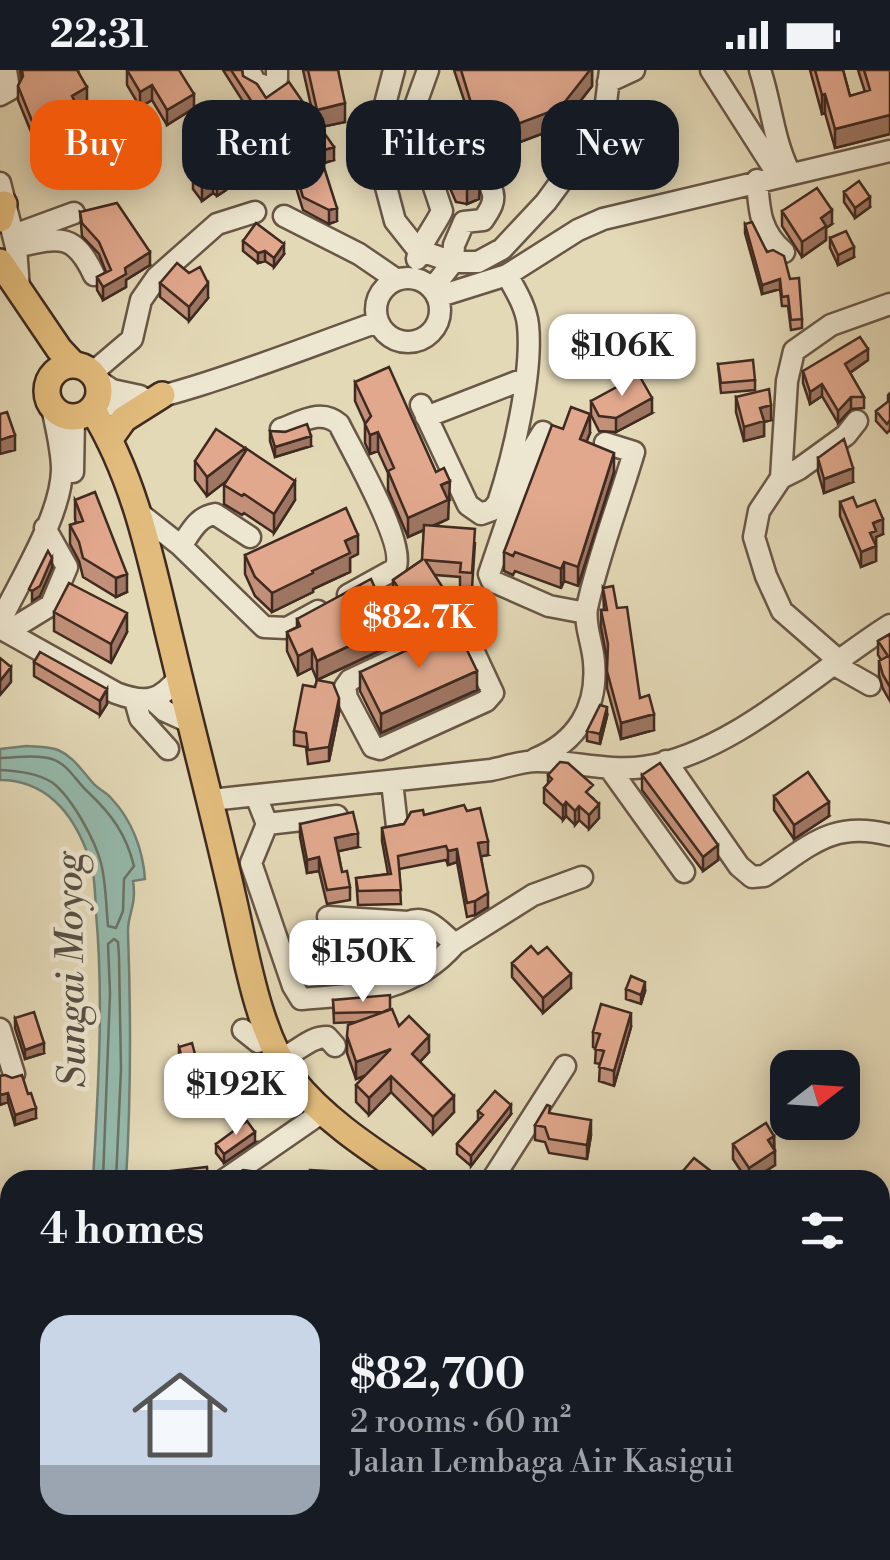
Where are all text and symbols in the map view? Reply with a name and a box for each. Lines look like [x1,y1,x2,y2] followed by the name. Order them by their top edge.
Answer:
[50,12,148,59] text: 22:31
[30,100,162,190] chip: Buy
[182,100,326,190] chip: Rent
[346,100,521,190] chip: Filters
[541,100,679,190] chip: New
[552,314,692,399] pin: $106K
[571,326,673,366] text: $106K
[338,586,500,671] pin: $82.7K
[363,598,476,638] text: $82.7K
[46,849,97,1088] water label: Sungai Moyog
[293,920,433,1005] pin: $150K
[311,932,415,972] text: $150K
[770,1050,860,1140] north arrow
[770,1050,860,1140] map controls
[166,1053,306,1138] pin: $192K
[186,1065,286,1105] text: $192K
[795,1203,850,1258] icon: filters
[40,1204,204,1257] text: 4 homes
[350,1349,525,1402] text: $82,700
[120,1355,240,1475] icon: home
[350,1402,571,1442] text: 2 rooms · 60 m²
[350,1442,734,1482] text: Jalan Lembaga Air Kasigui

